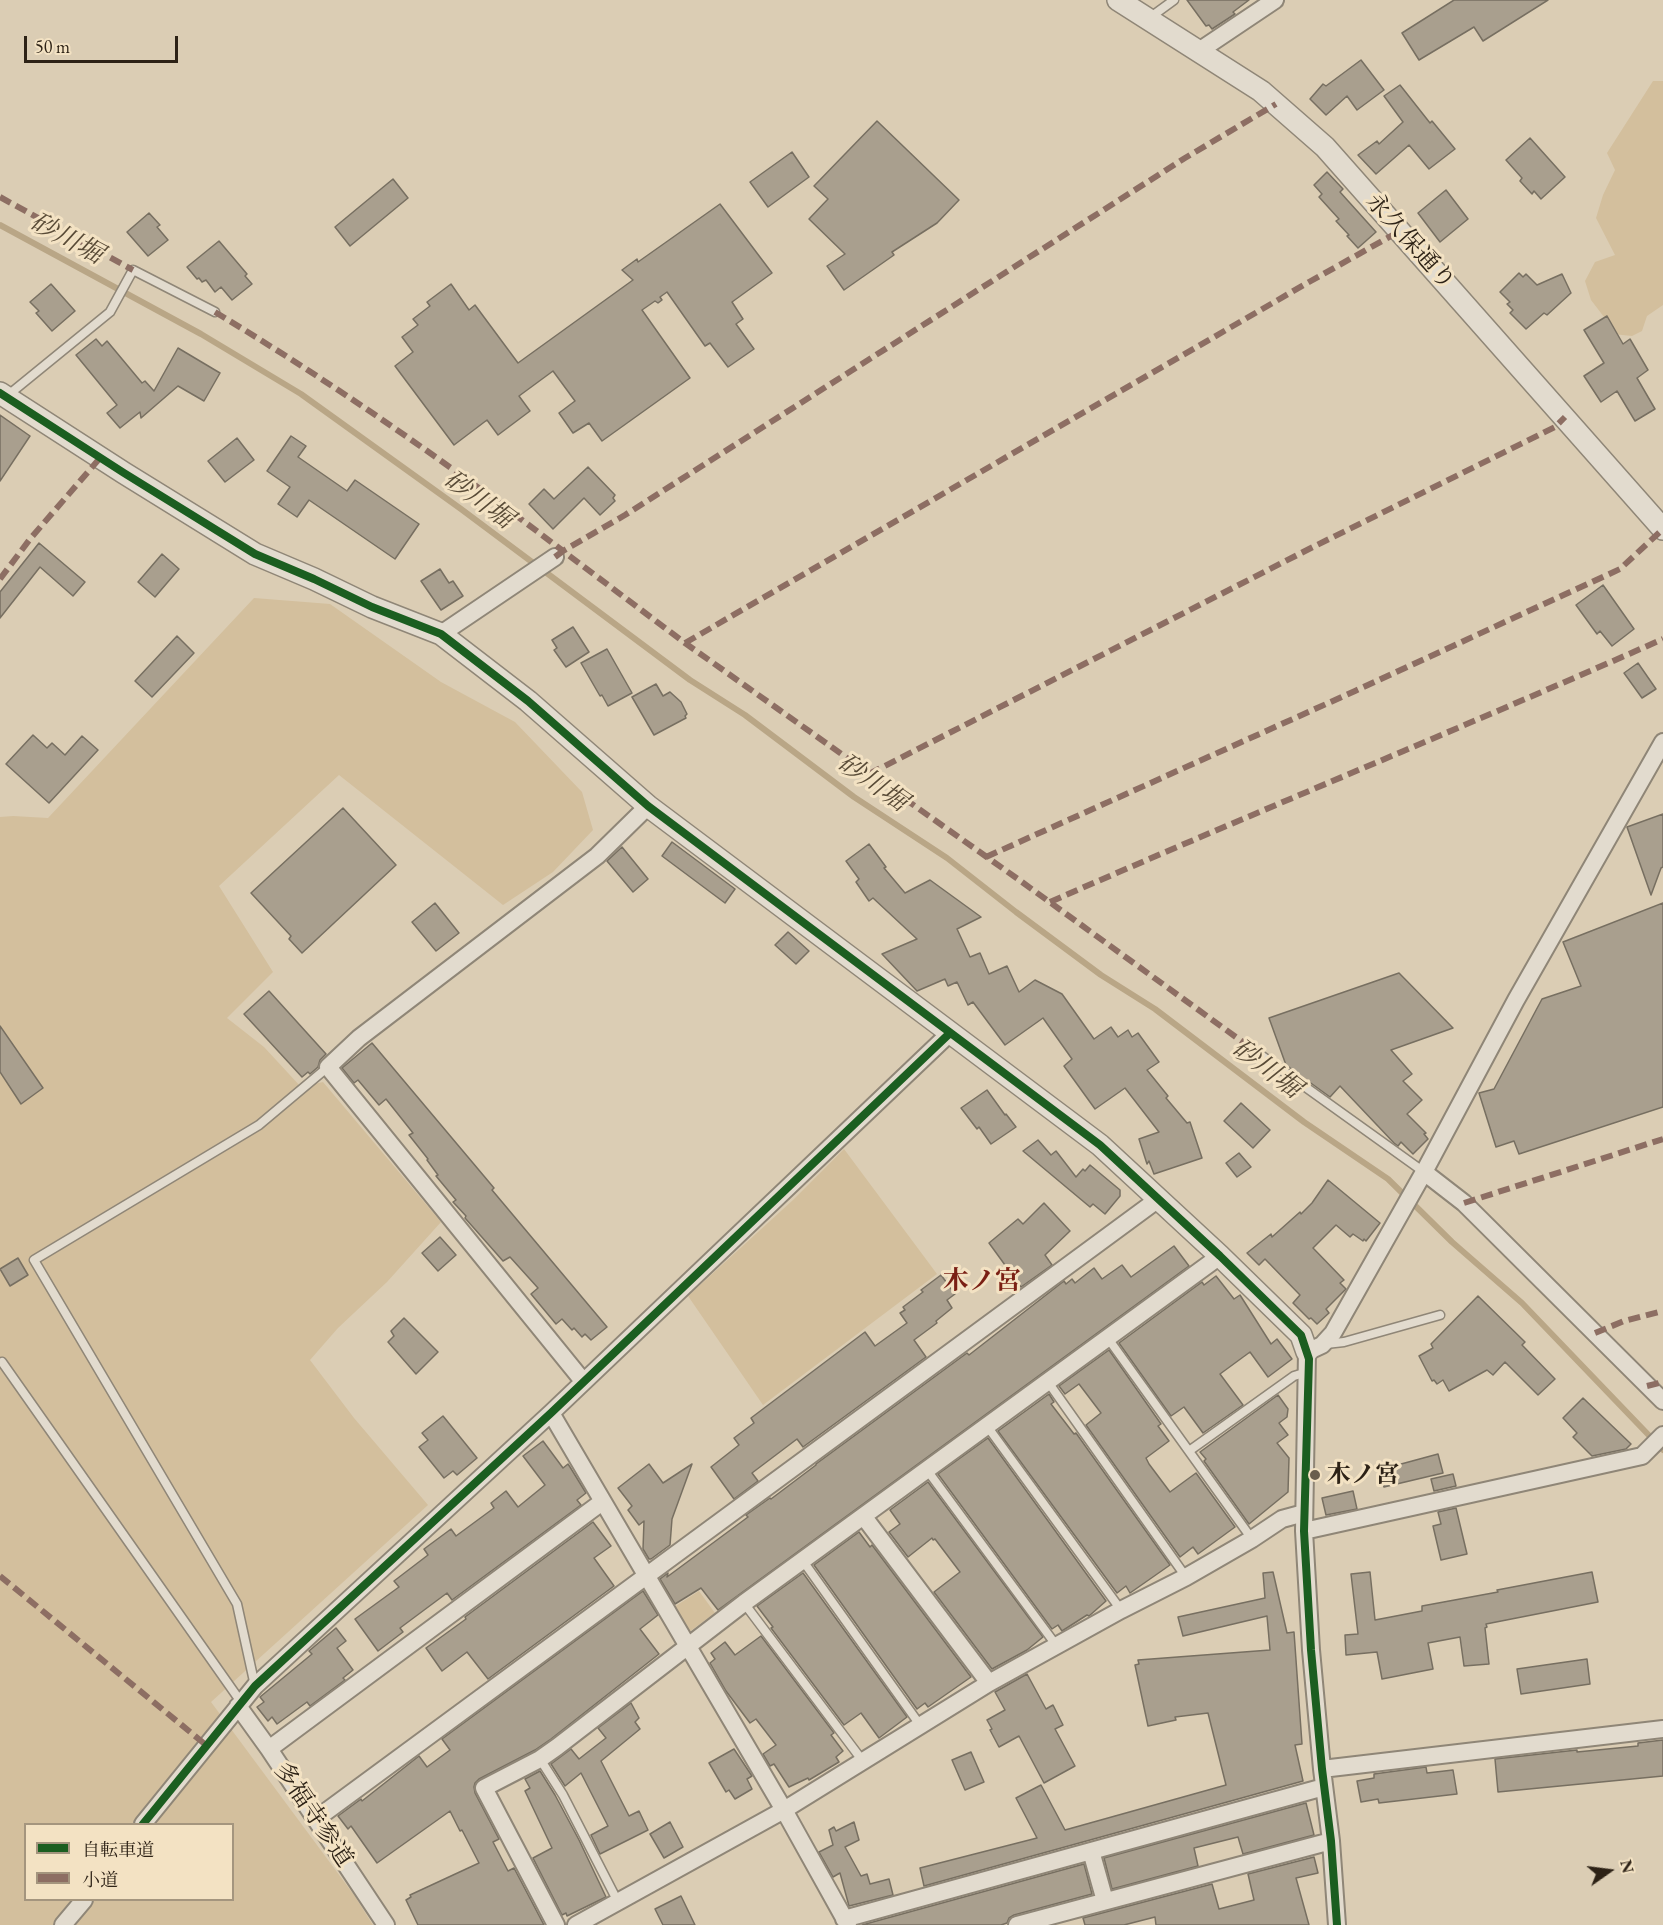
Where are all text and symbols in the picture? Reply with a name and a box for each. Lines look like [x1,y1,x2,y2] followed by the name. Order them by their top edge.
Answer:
[27,24,182,62] scale bar
[35,35,70,58] text: 50 m
[1359,188,1461,296] street label: 永久保通り
[24,207,108,271] water label: 砂川堀
[437,464,519,536] water label: 砂川堀
[831,748,913,818] water label: 砂川堀
[1225,1033,1307,1105] water label: 砂川堀
[943,1266,1021,1298] district label: 木ノ宮
[1327,1461,1399,1489] place label: 木ノ宮
[1308,1468,1322,1482] marker: 木ノ宮
[268,1757,358,1873] street label: 多福寺参道
[24,1823,234,1901] legend
[82,1838,154,1861] text: 自転車道
[1579,1841,1639,1901] north arrow
[1615,1858,1639,1875] text: N
[82,1868,118,1891] text: 小道

